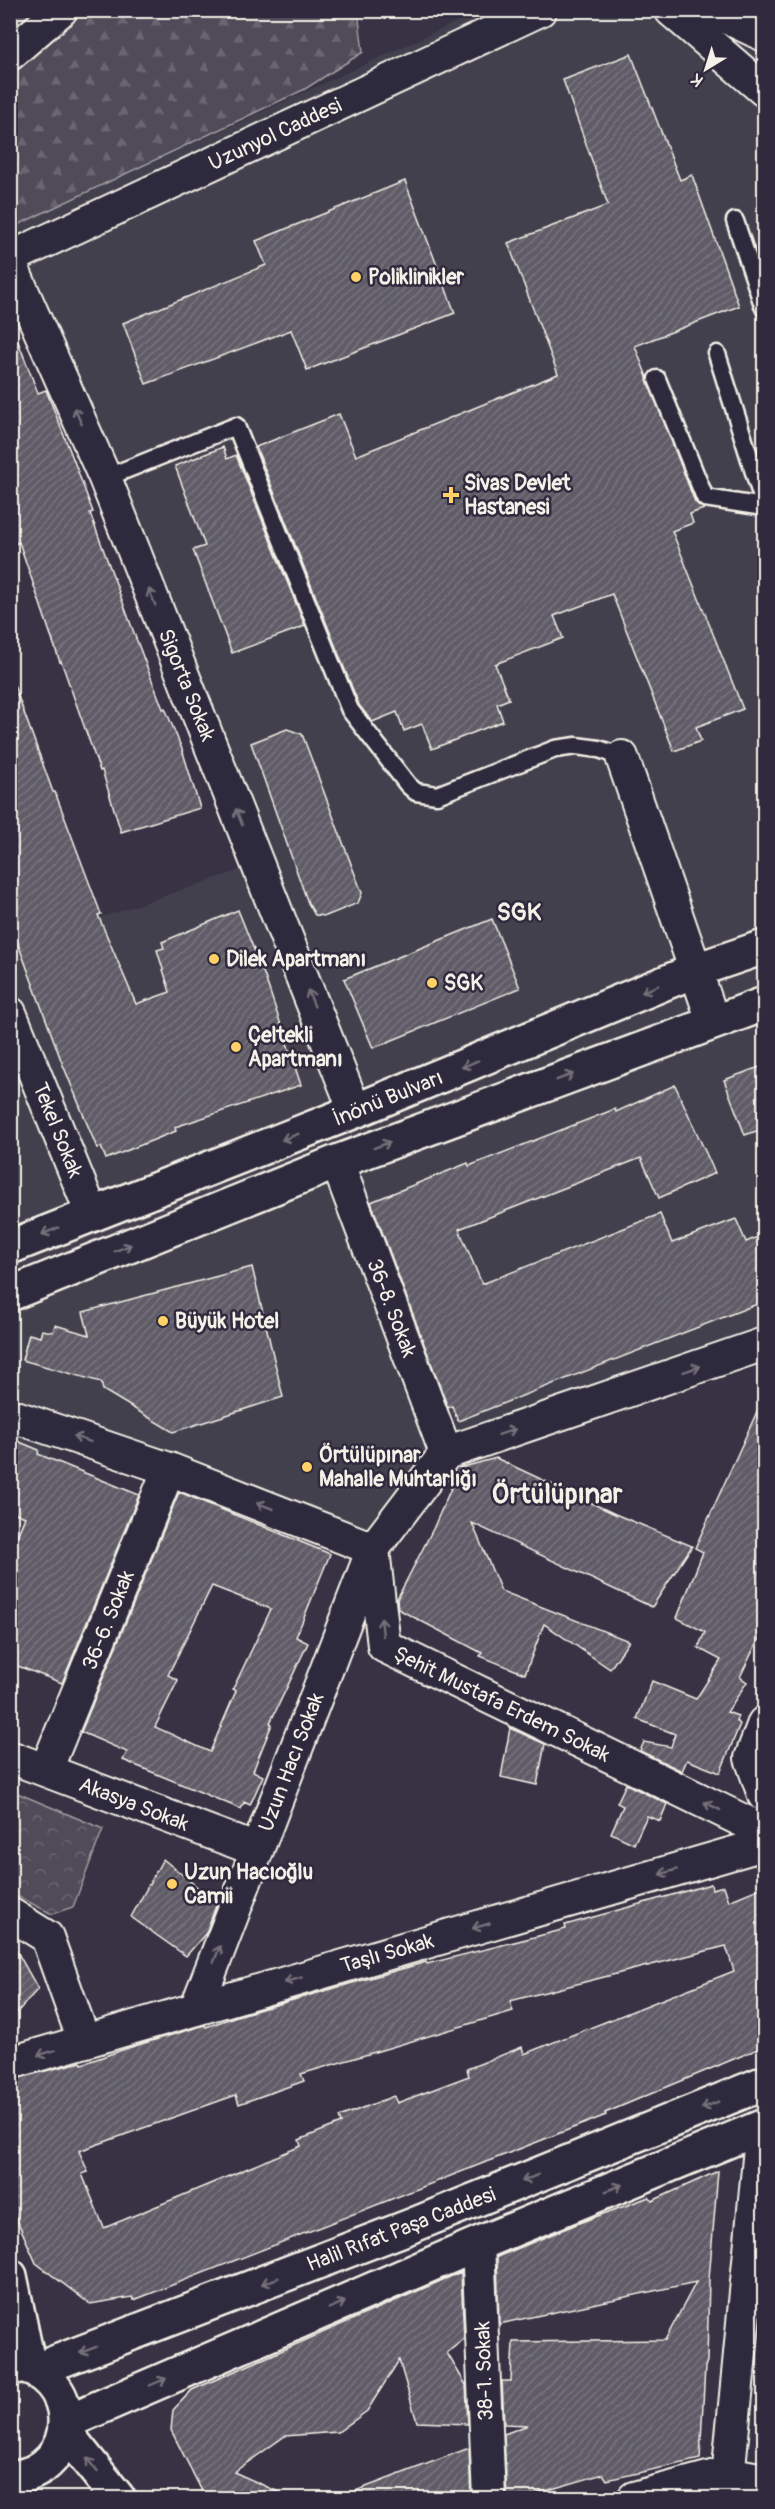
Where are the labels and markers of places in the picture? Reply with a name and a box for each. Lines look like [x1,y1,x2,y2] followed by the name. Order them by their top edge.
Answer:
[368,264,465,291] place label: Poliklinikler
[349,270,363,284] marker: Poliklinikler
[464,470,571,521] place label: Sivas Devlet Hastanesi
[442,486,460,504] marker: Sivas Devlet Hastanesi
[226,946,366,973] place label: Dilek Apartmanı
[207,952,221,966] marker: Dilek Apartmanı
[444,970,483,997] place label: SGK
[425,976,439,990] marker: SGK
[248,1022,343,1073] place label: Çeltekli Apartmanı
[229,1040,243,1054] marker: Çeltekli Apartmanı
[175,1308,279,1335] place label: Büyük Hotel
[156,1314,170,1328] marker: Büyük Hotel
[319,1442,477,1493] place label: Örtülüpınar Mahalle Muhtarlığı
[300,1460,314,1474] marker: Örtülüpınar Mahalle Muhtarlığı
[184,1859,313,1910] place label: Uzun Hacıoğlu Camii
[165,1877,179,1891] marker: Uzun Hacıoğlu Camii

